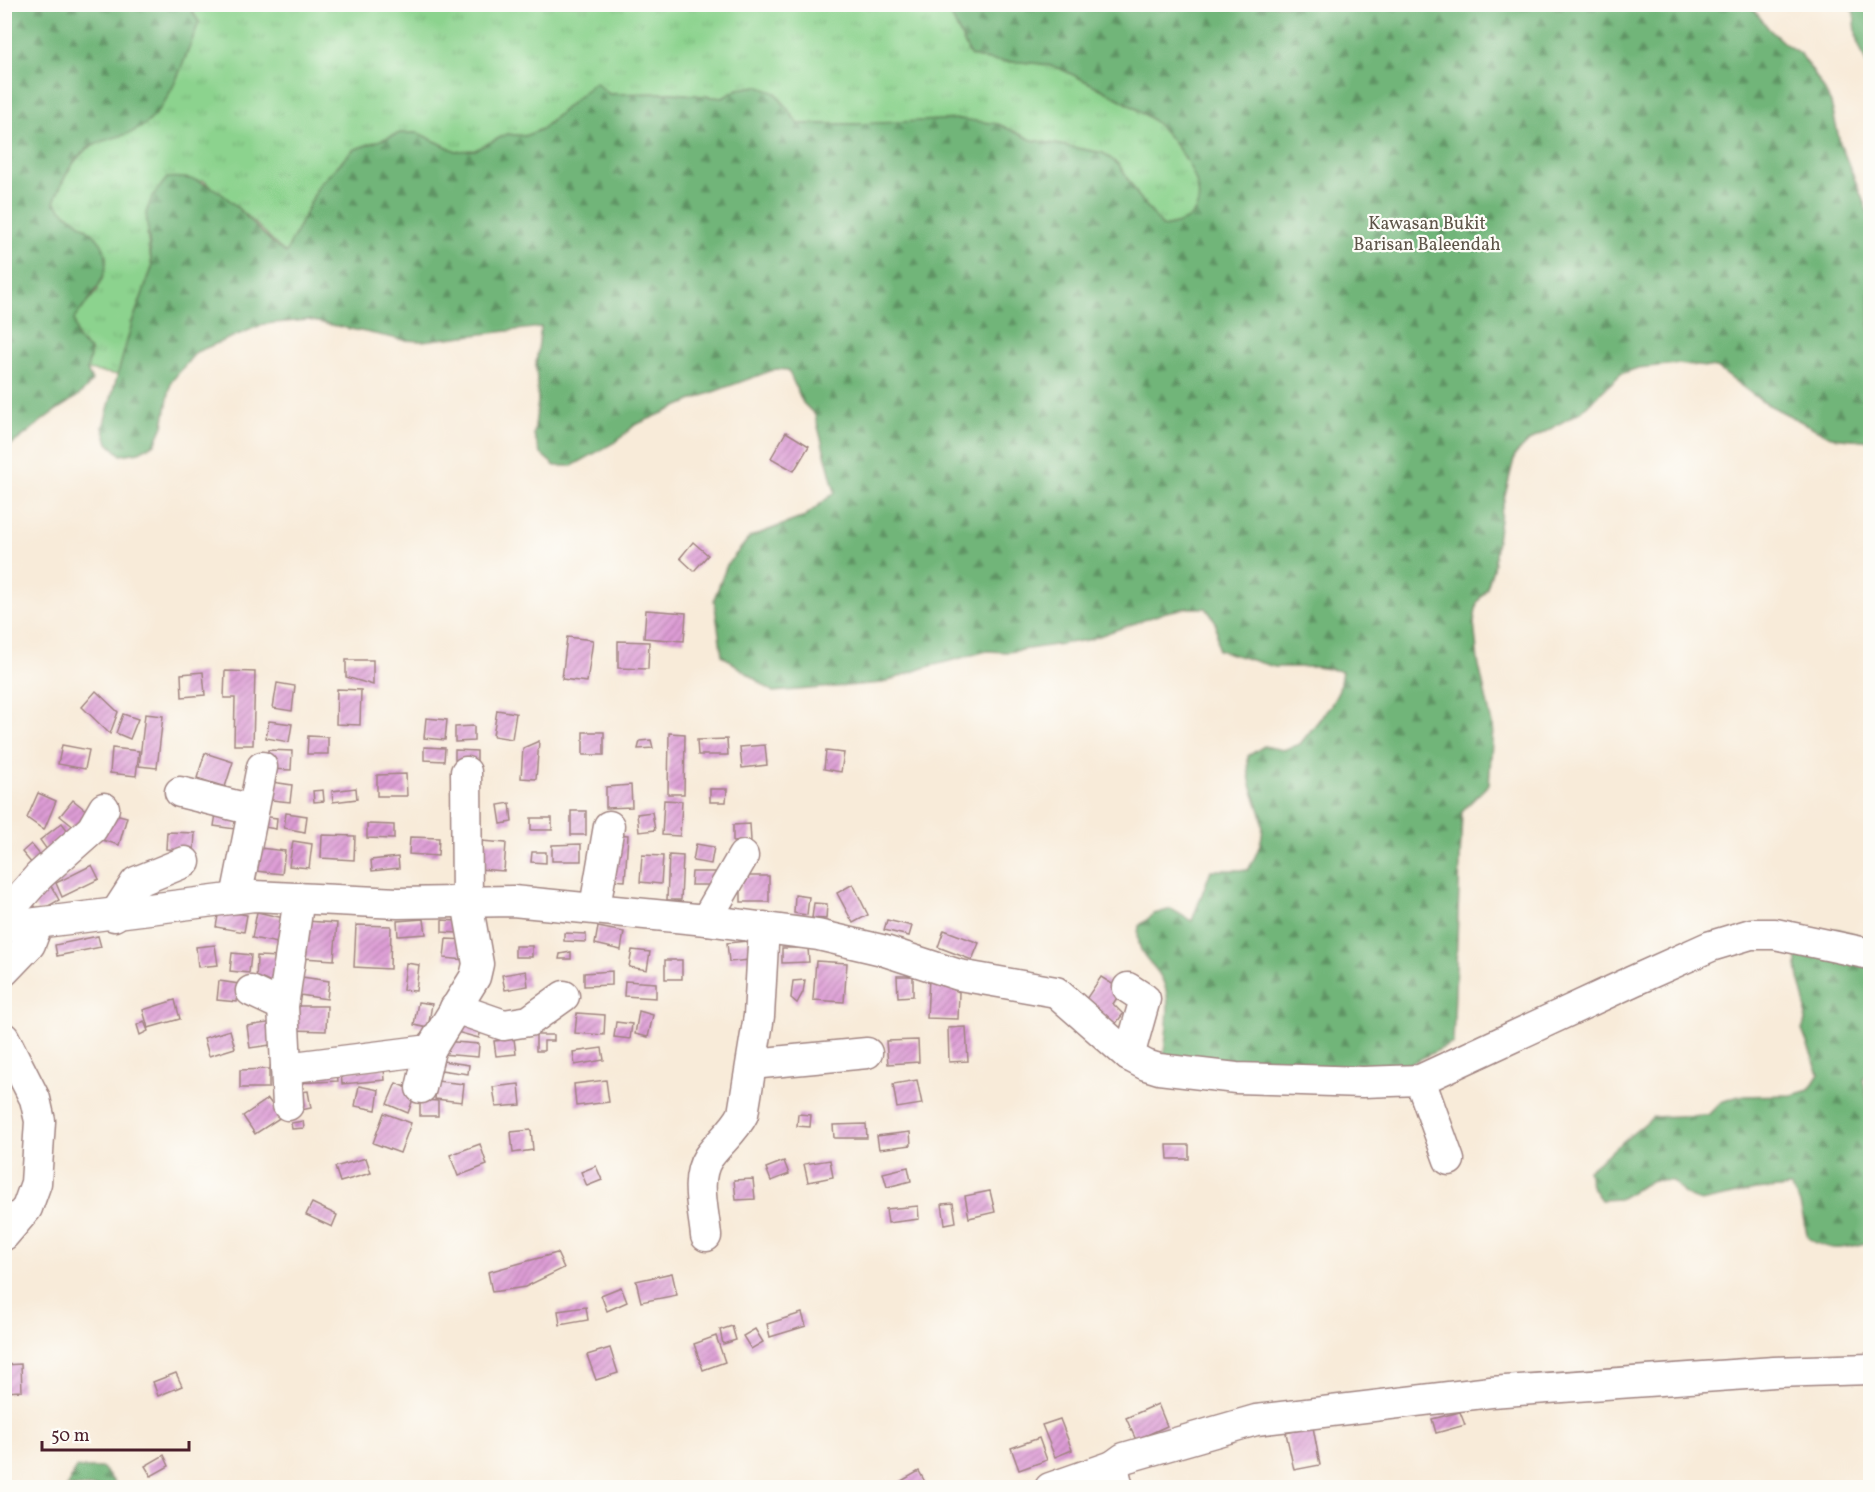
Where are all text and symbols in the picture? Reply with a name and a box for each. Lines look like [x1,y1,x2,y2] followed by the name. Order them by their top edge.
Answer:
[1353,212,1501,258] park label: Kawasan Bukit Barisan Baleendah
[42,1414,189,1452] scale bar
[51,1424,90,1449] text: 50 m

